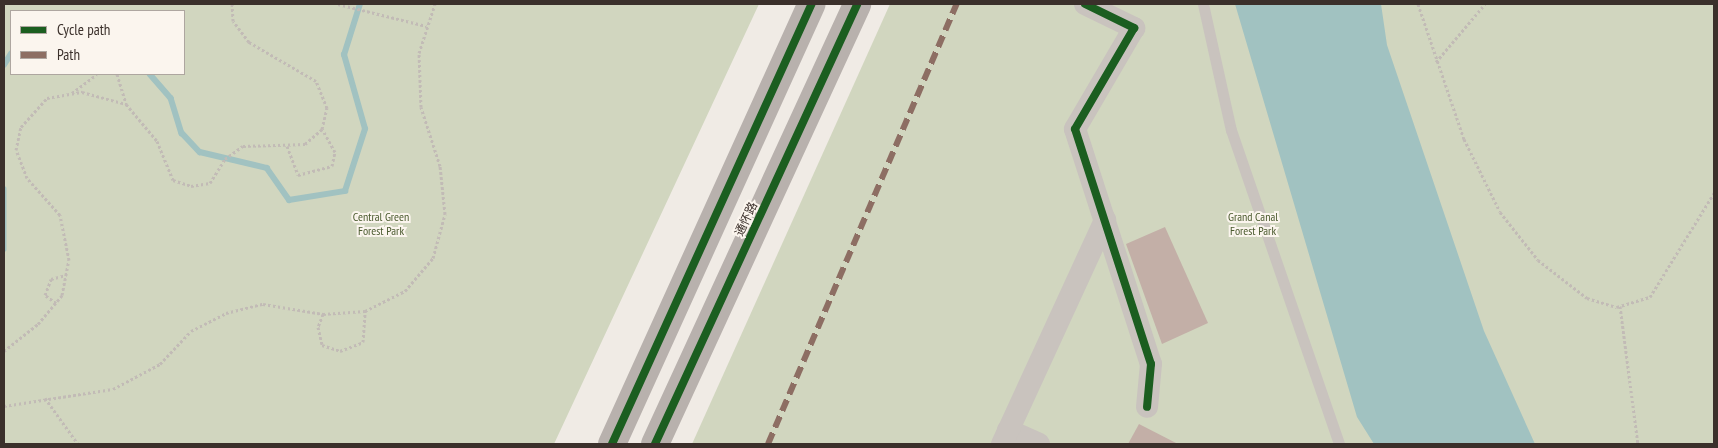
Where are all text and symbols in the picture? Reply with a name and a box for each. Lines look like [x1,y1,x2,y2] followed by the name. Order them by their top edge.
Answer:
[10,10,185,75] legend
[57,20,110,39] text: Cycle path
[57,45,80,64] text: Path
[732,200,760,238] street label: 通怀路
[353,210,409,238] park label: Central Green Forest Park
[1228,210,1278,238] park label: Grand Canal Forest Park

